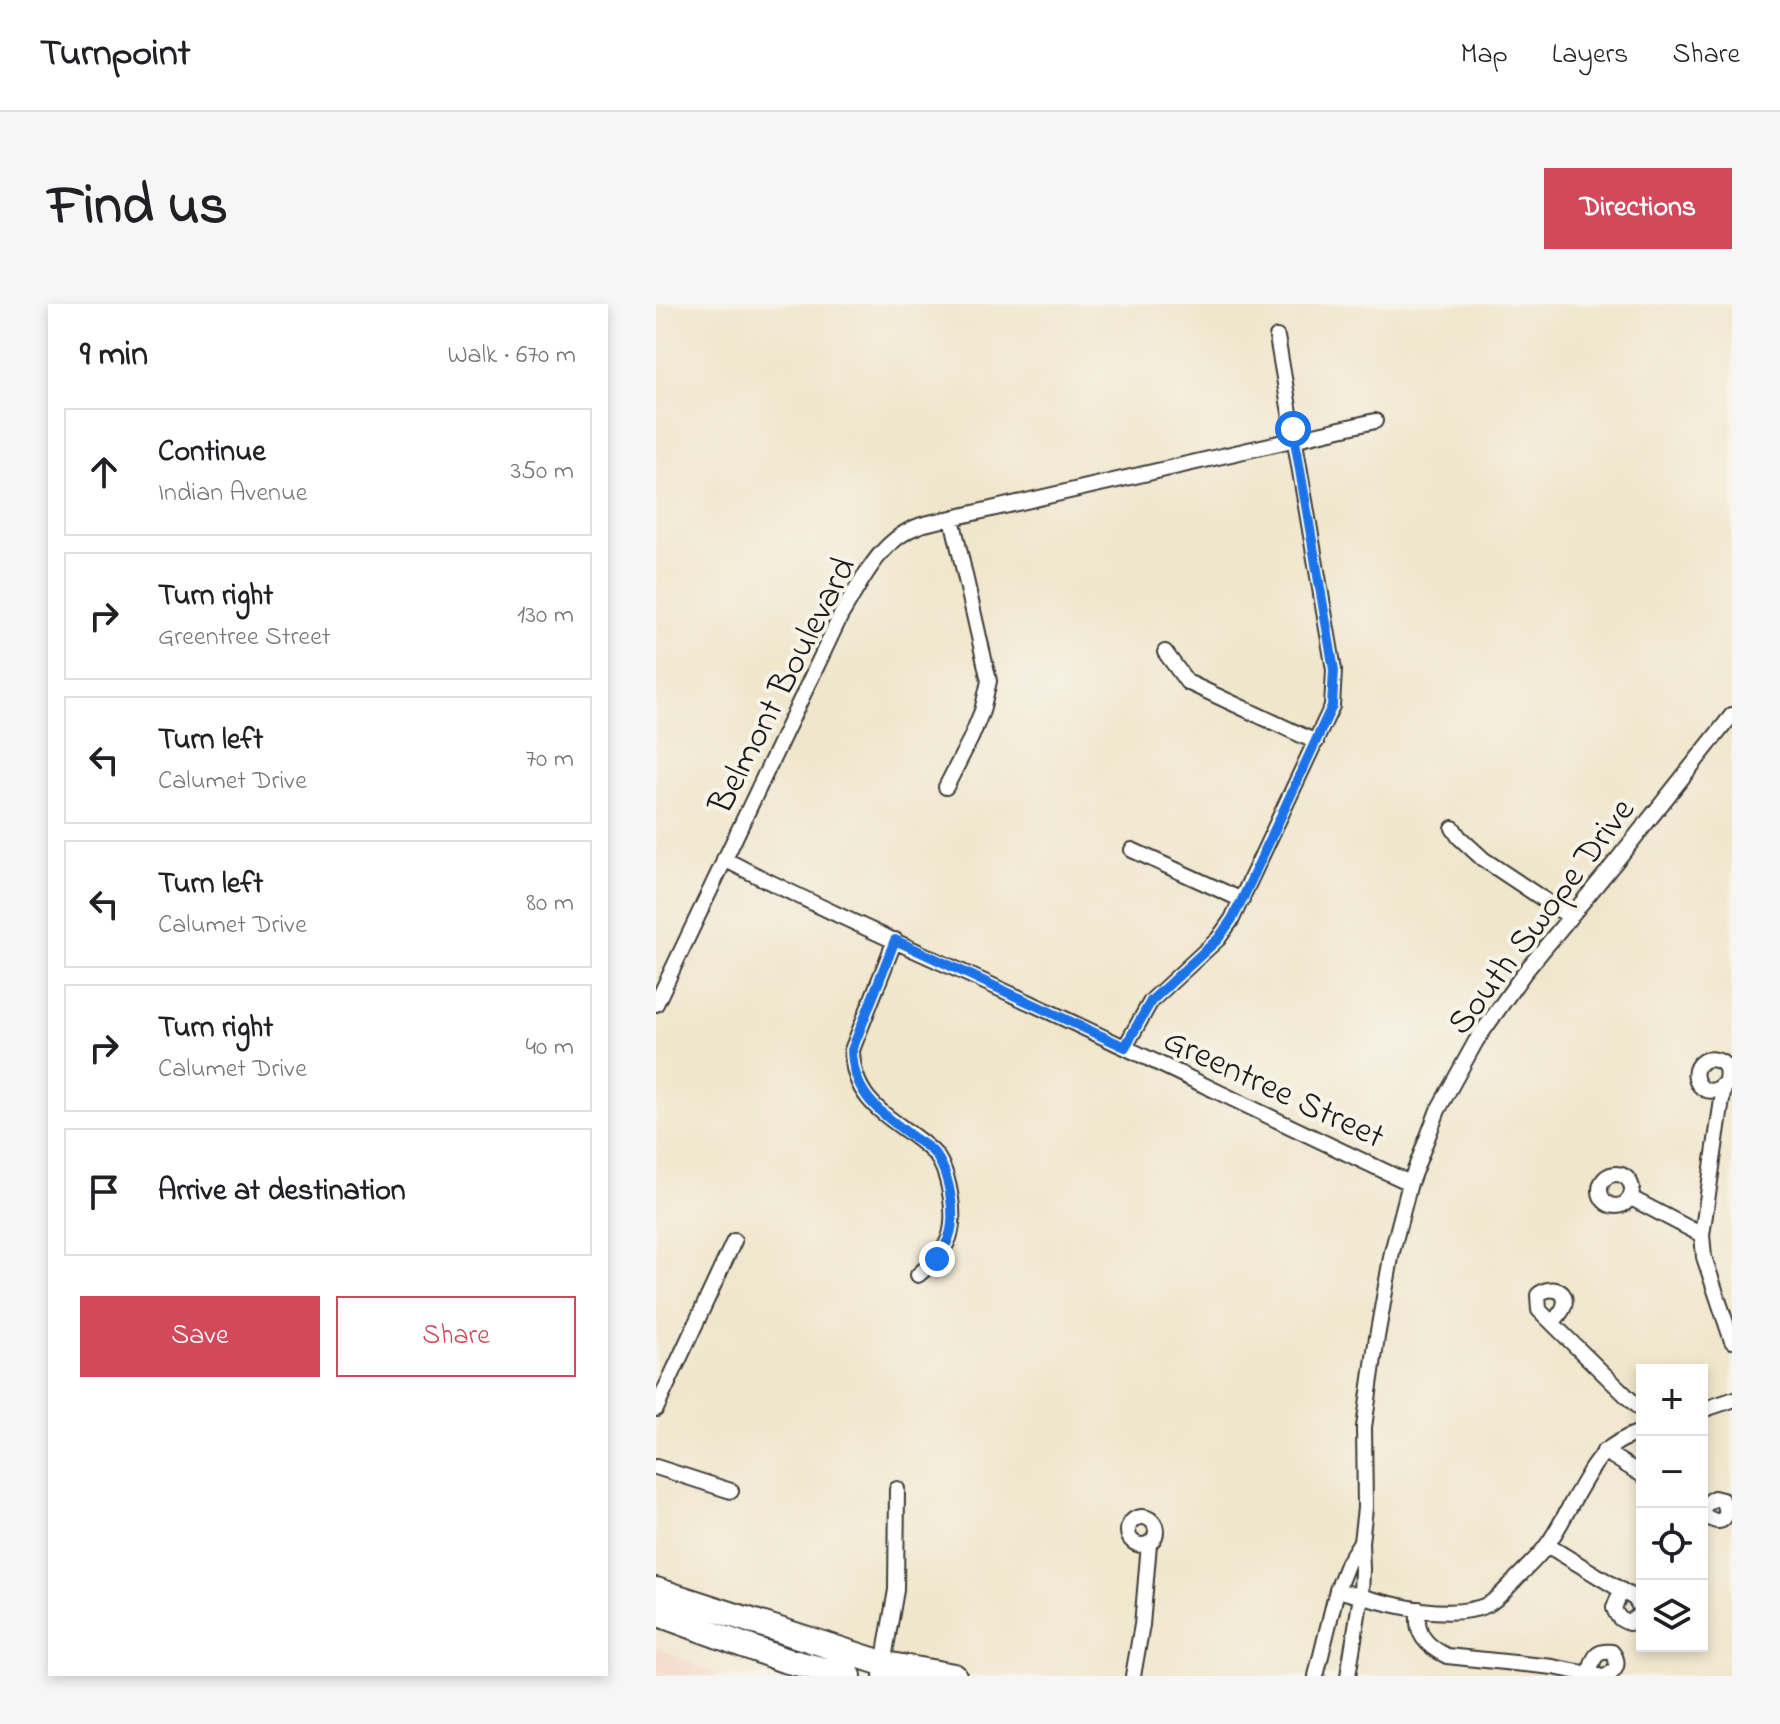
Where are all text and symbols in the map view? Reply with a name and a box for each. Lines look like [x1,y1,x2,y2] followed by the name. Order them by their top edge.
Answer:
[40,27,190,83] text: Turnpoint
[1460,35,1508,76] text: Map
[1552,35,1628,76] text: Layers
[1672,35,1740,76] text: Share
[48,168,228,249] text: Find us
[1544,168,1732,249] button: Directions
[80,331,148,381] text: 9 min
[447,337,576,375] text: Walk · 670 m
[1275,411,1311,447] route start
[158,431,266,475] text: Continue
[82,450,126,494] icon: ahead
[510,453,574,491] text: 350 m
[158,475,307,513] text: Indian Avenue
[696,548,872,825] street label: Belmont Boulevard
[158,575,273,619] text: Turn right
[82,594,126,638] icon: right
[517,597,574,635] text: 130 m
[158,619,331,657] text: Greentree Street
[158,719,263,763] text: Turn left
[82,738,126,782] icon: left
[525,741,574,779] text: 70 m
[158,763,307,801] text: Calumet Drive
[1436,787,1650,1048] street label: South Swope Drive
[158,863,263,907] text: Turn left
[82,882,126,926] icon: left
[526,885,574,923] text: 80 m
[158,907,307,945] text: Calumet Drive
[158,1007,273,1051] text: Turn right
[1154,1016,1393,1165] street label: Greentree Street
[82,1026,126,1070] icon: right
[525,1029,574,1067] text: 40 m
[158,1051,307,1089] text: Calumet Drive
[82,1170,126,1214] icon: arrive
[158,1170,406,1214] text: Arrive at destination
[919,1241,955,1277] route end
[80,1296,320,1377] button: Save
[336,1296,576,1377] button: Share
[1636,1364,1708,1652] map controls
[1636,1364,1708,1436] button: +
[1636,1436,1708,1508] button: −
[1636,1508,1708,1580] button: locate
[1636,1580,1708,1652] button: layers

